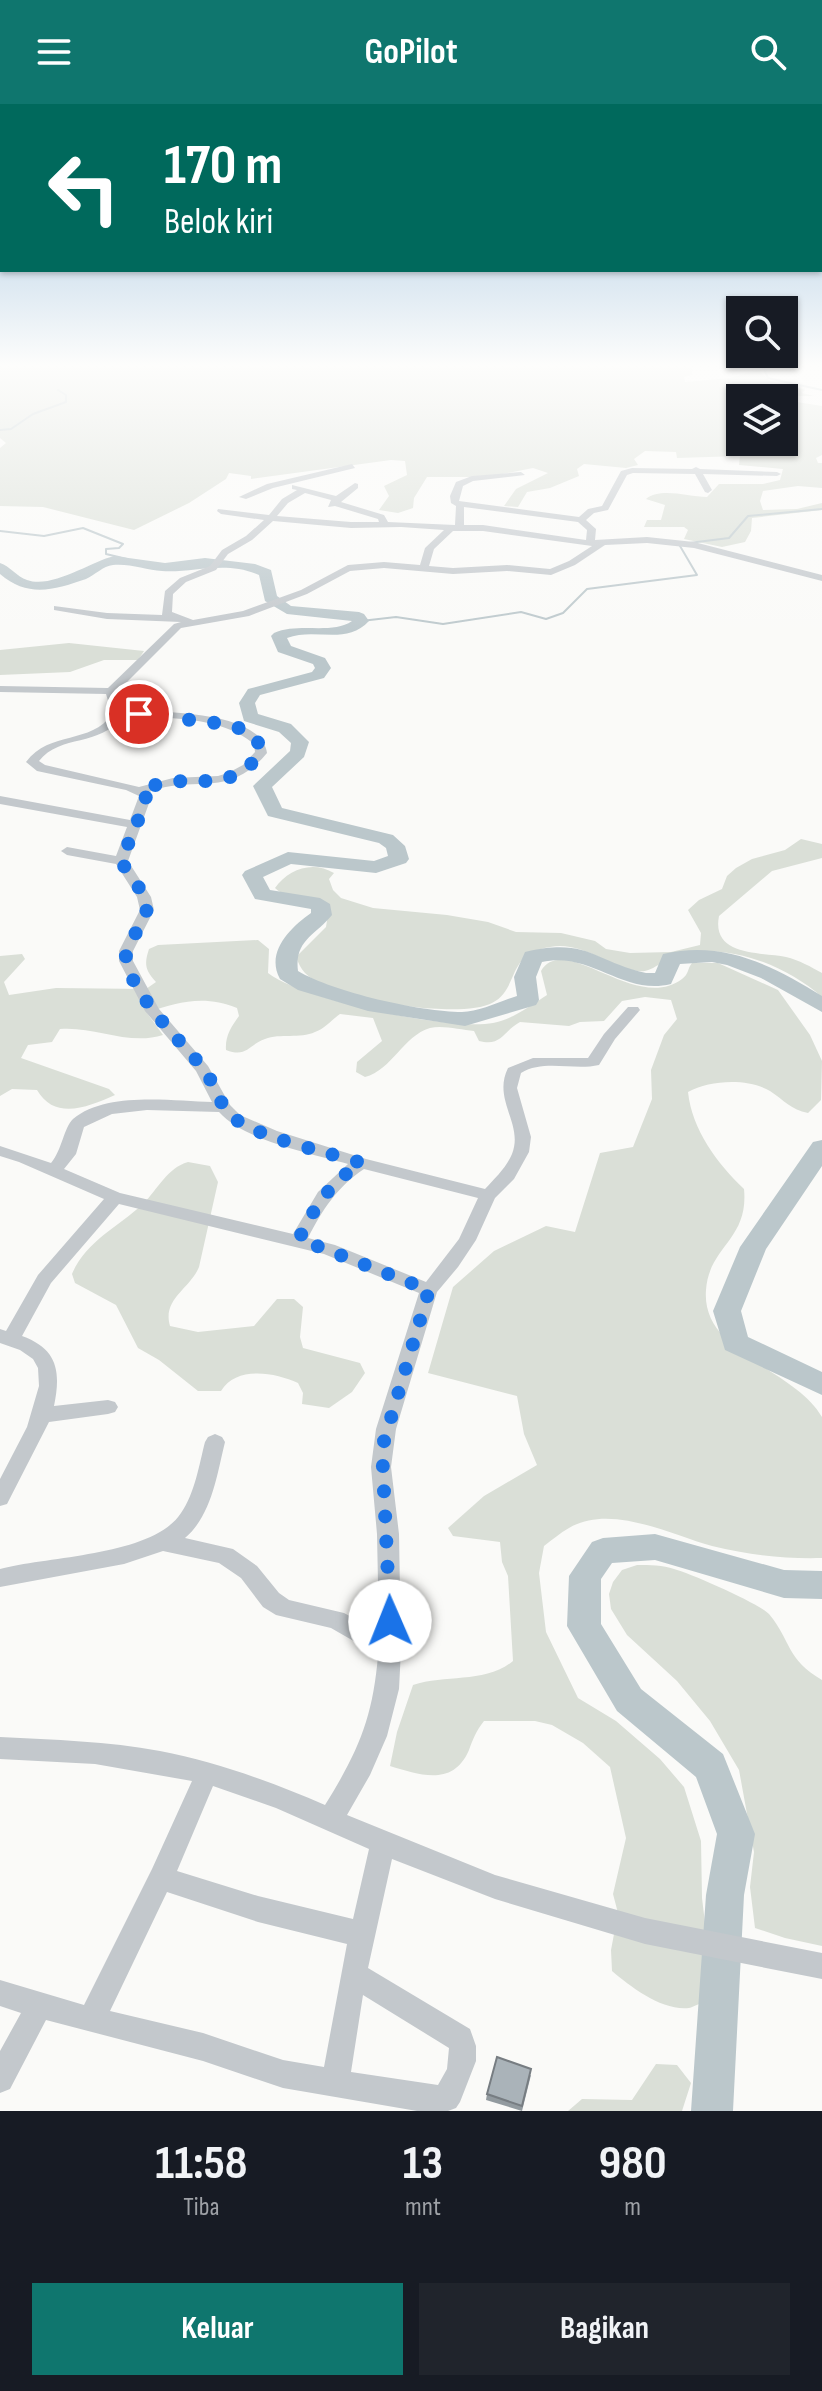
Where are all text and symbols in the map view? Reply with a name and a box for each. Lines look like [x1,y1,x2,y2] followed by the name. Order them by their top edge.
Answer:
[32,30,76,74] icon: menu
[746,30,790,74] icon: search
[364,31,458,74] text: GoPilot
[164,133,282,200] text: 170 m
[32,136,136,240] icon: left
[164,201,273,244] text: Belok kiri
[726,296,798,456] map controls
[726,296,798,368] button: search
[726,384,798,456] button: layers
[105,680,173,748] pin
[117,692,161,736] icon: arrive
[348,1579,432,1663] position arrow
[155,2135,247,2192] text: 11:58
[403,2135,443,2192] text: 13
[598,2135,667,2192] text: 980
[183,2192,219,2223] text: Tiba
[405,2192,441,2223] text: mnt
[624,2192,641,2223] text: m
[32,2283,403,2375] button: Keluar
[419,2283,790,2375] button: Bagikan

